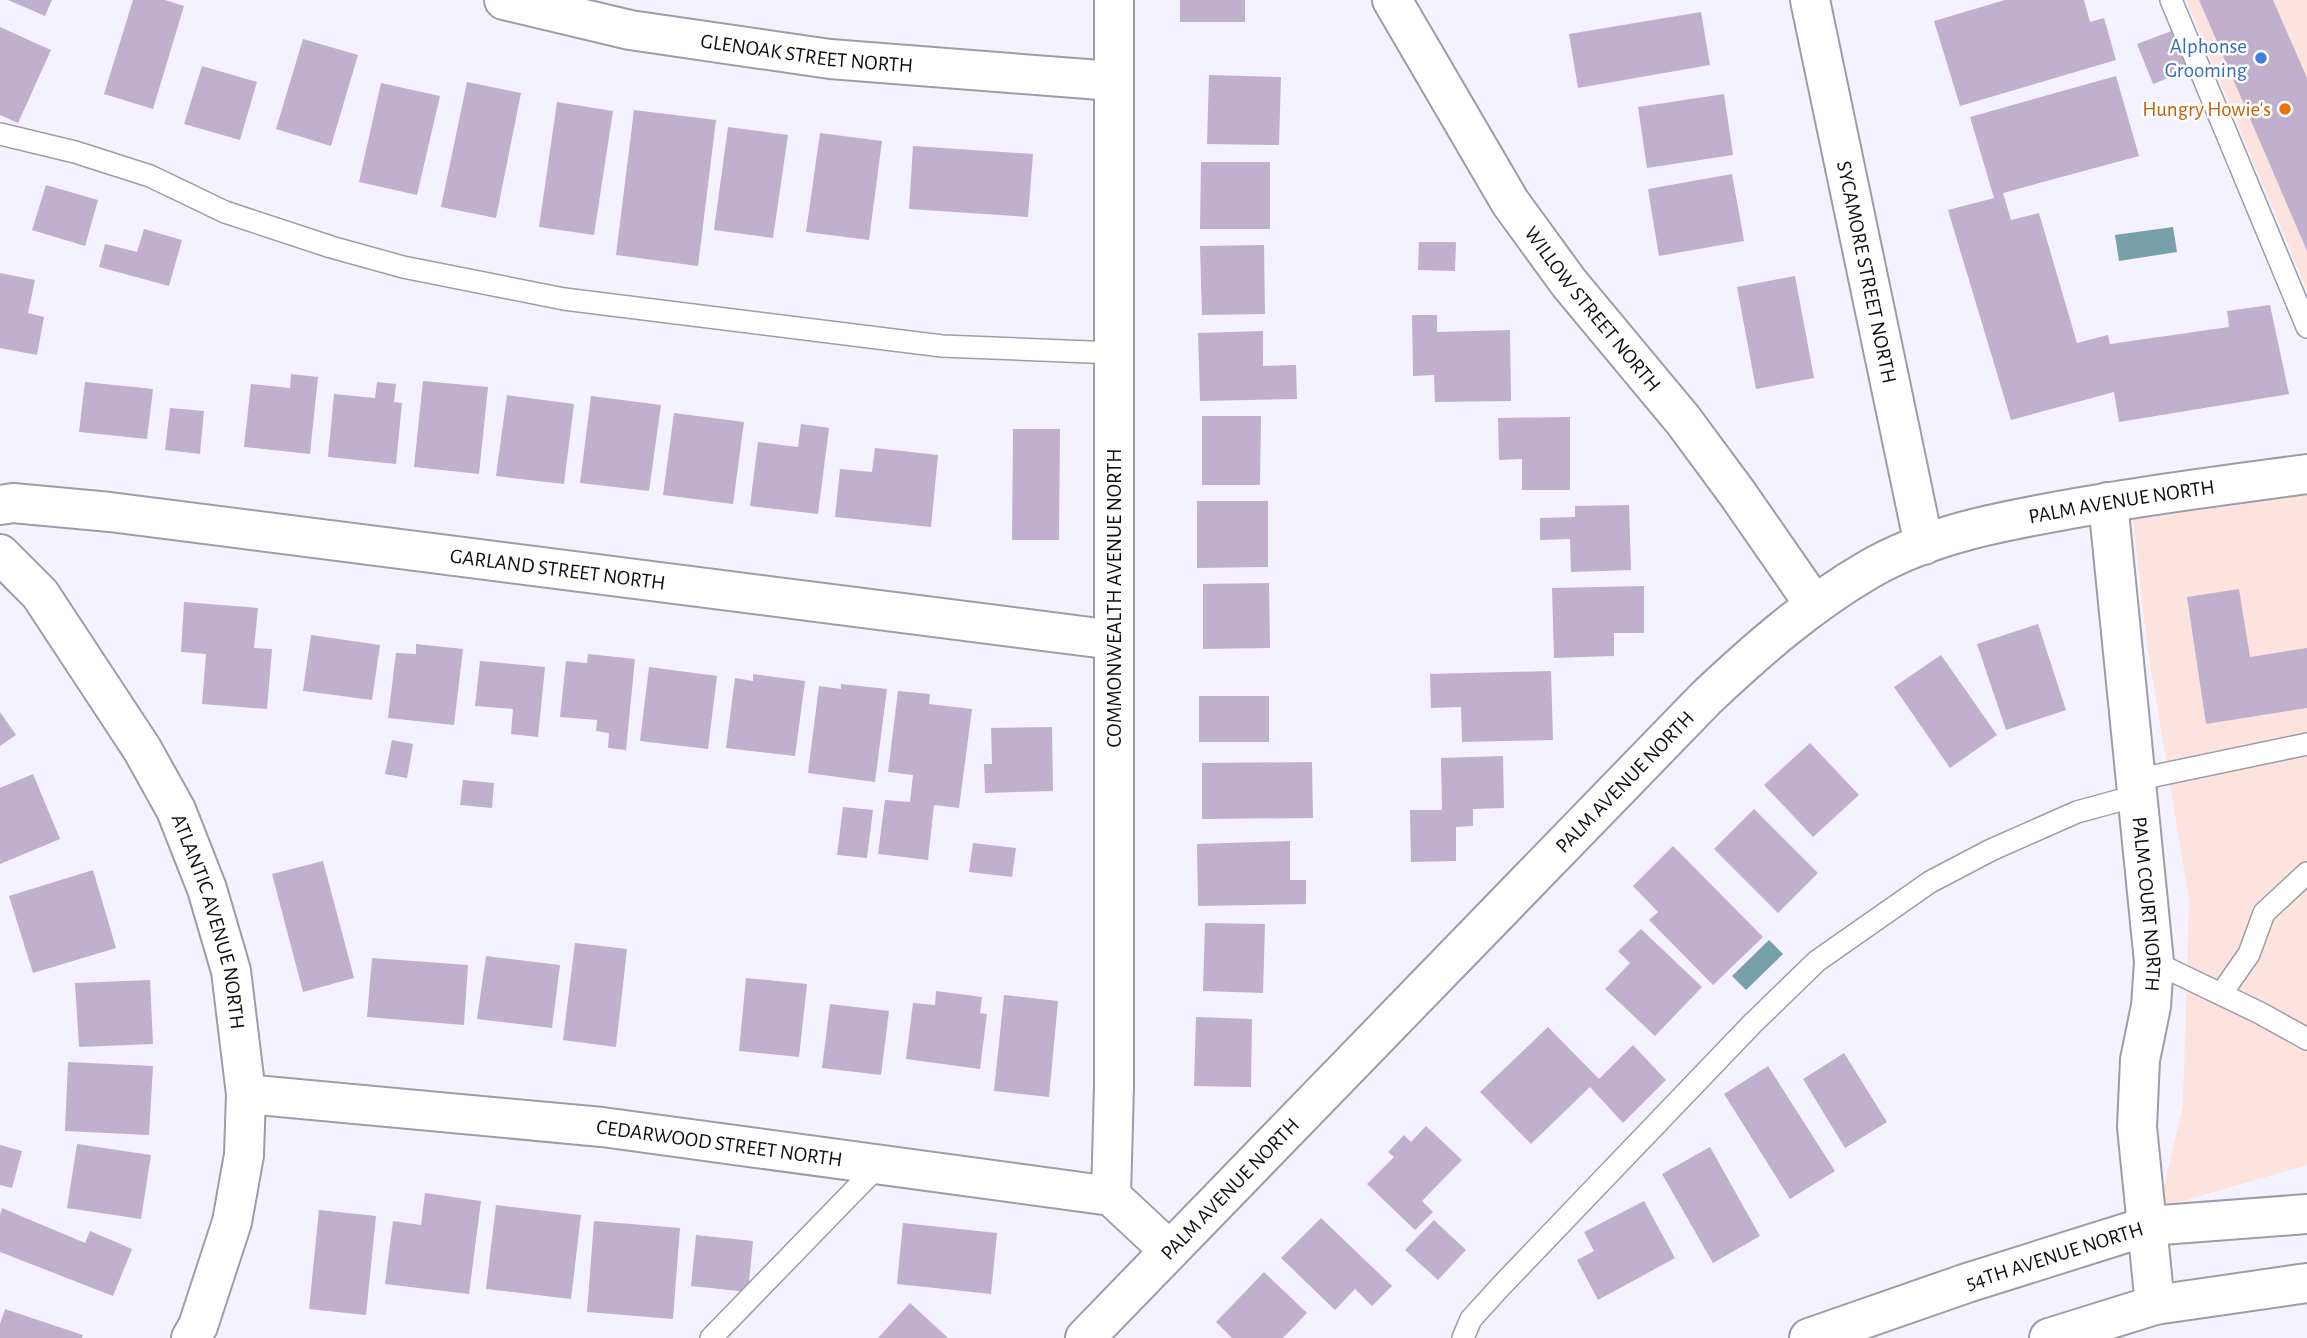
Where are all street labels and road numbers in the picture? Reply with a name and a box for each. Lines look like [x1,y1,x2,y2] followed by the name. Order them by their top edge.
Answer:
[699,30,914,76] street label: GLENOAK STREET NORTH
[1833,159,1900,385] street label: SYCAMORE STREET NORTH
[1521,222,1665,395] street label: WILLOW STREET NORTH
[1104,448,1125,748] street label: COMMONWEALTH AVENUE NORTH
[2027,476,2216,527] street label: PALM AVENUE NORTH
[449,545,667,593] street label: GARLAND STREET NORTH
[1552,707,1698,857] street label: PALM AVENUE NORTH
[168,811,249,1031] street label: ATLANTIC AVENUE NORTH
[2129,815,2165,992] street label: PALM COURT NORTH
[1157,1114,1303,1264] street label: PALM AVENUE NORTH
[595,1116,844,1170] street label: CEDARWOOD STREET NORTH
[1963,1218,2146,1293] street label: 54TH AVENUE NORTH

